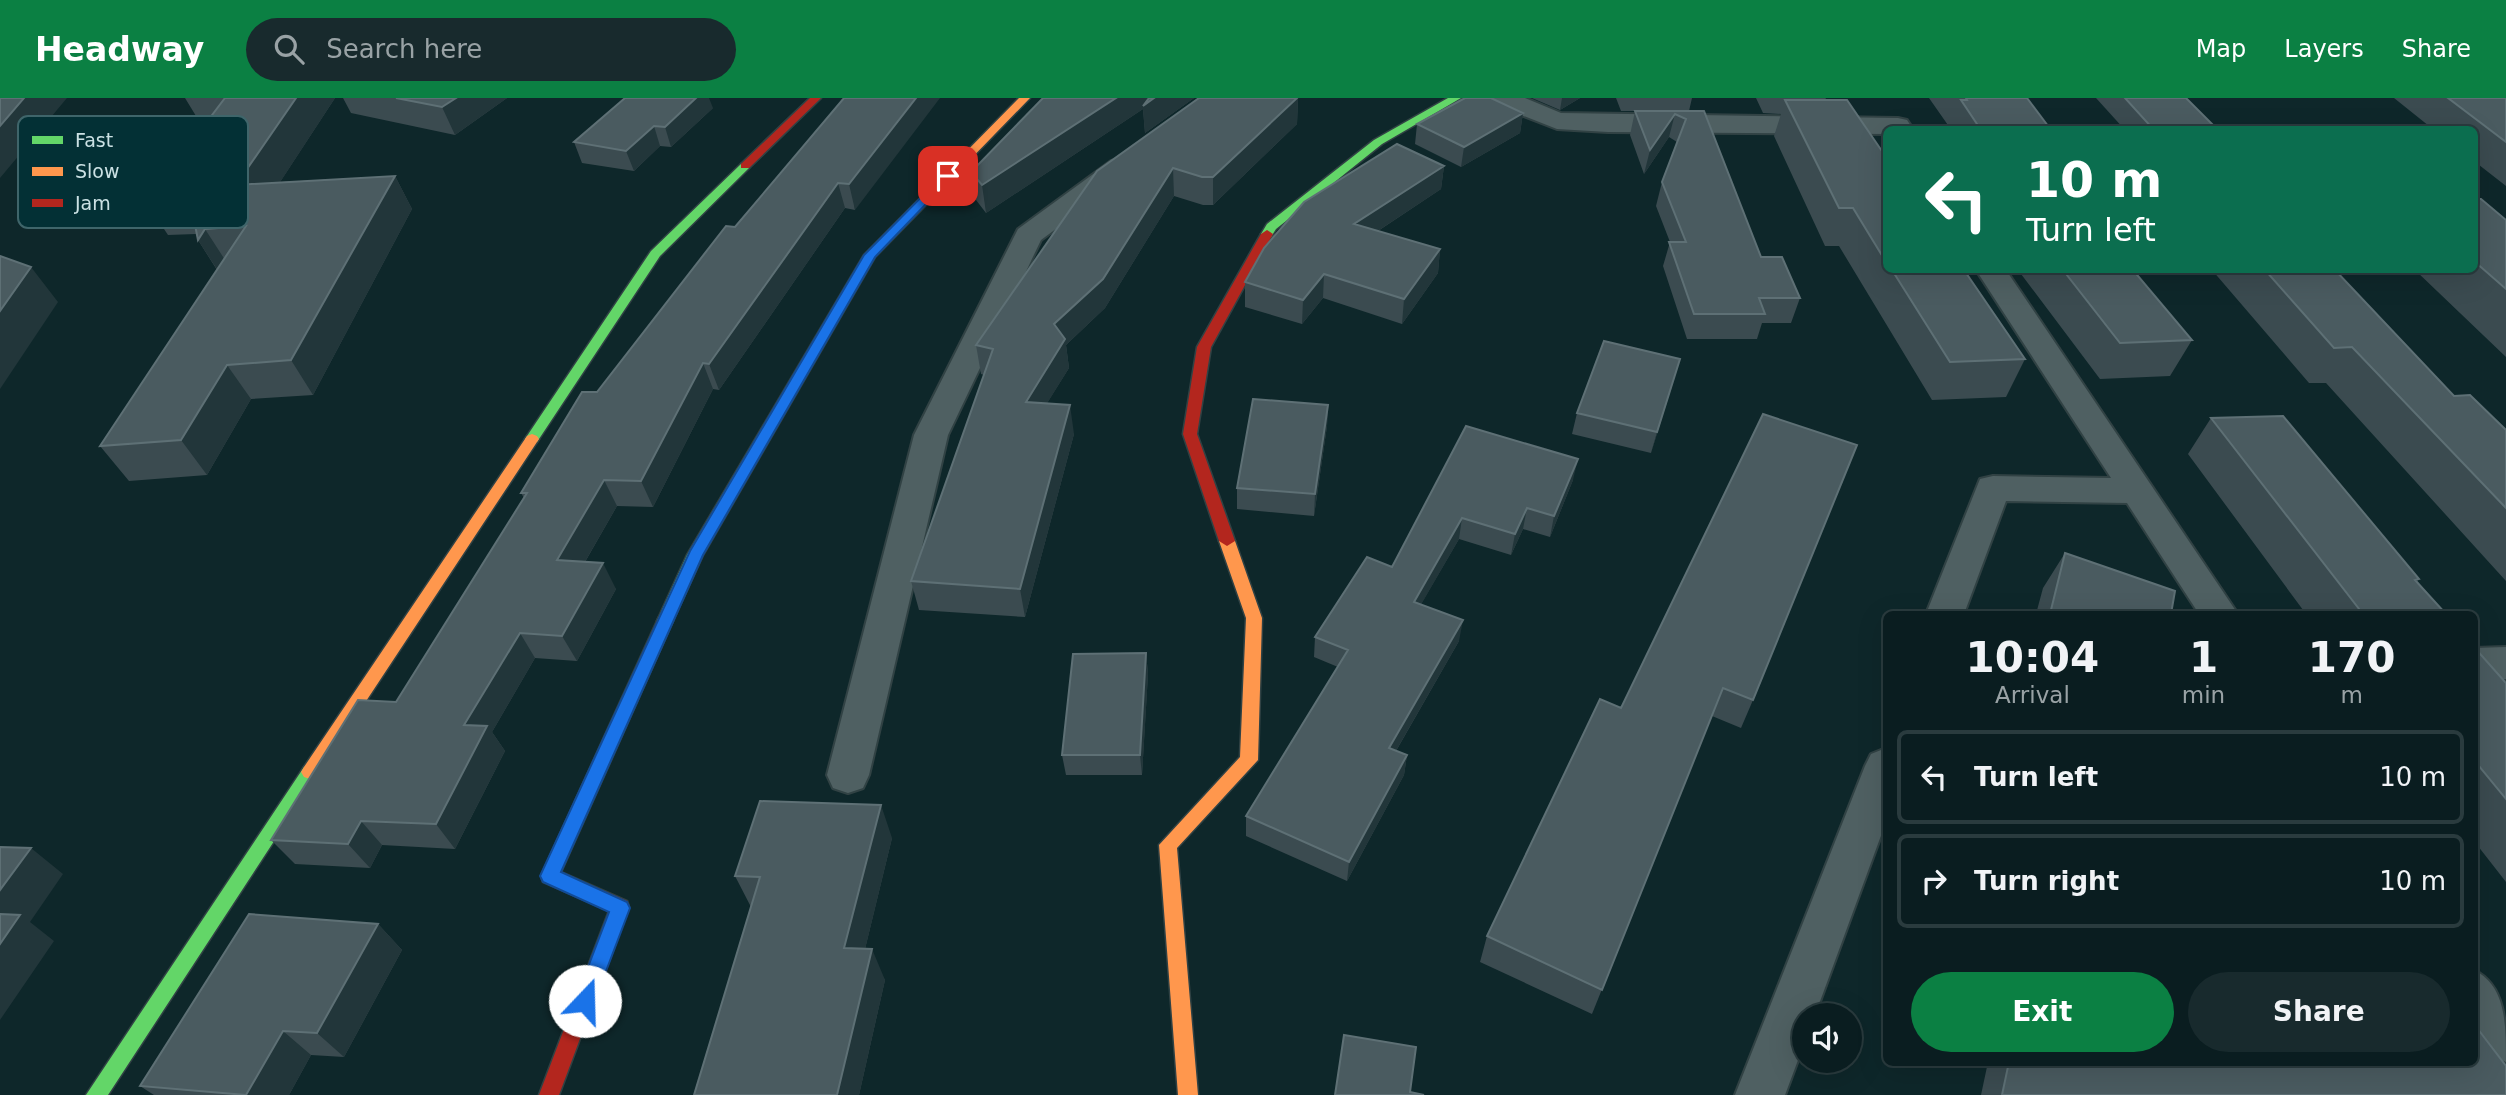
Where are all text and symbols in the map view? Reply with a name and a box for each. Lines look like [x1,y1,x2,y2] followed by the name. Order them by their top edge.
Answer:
[246,18,736,81] search box
[35,30,204,69] text: Headway
[270,30,308,68] icon: search
[326,34,482,64] text: Search here
[2196,35,2246,63] text: Map
[2284,35,2364,63] text: Layers
[2402,35,2471,63] text: Share
[18,116,248,228] legend
[75,129,113,151] text: Fast
[918,146,978,206] pin
[2026,152,2162,209] text: 10 m
[1911,154,2002,245] icon: left
[929,157,967,195] icon: arrive
[75,160,120,182] text: Slow
[74,192,111,214] text: Jam
[2026,211,2156,249] text: Turn left
[1966,633,2099,682] text: 10:04
[2189,633,2218,682] text: 1
[2308,633,2395,682] text: 170
[1995,682,2070,708] text: Arrival
[2182,682,2225,708] text: min
[2340,682,2363,708] text: m
[1915,758,1953,796] icon: left
[1974,762,2098,792] text: Turn left
[2379,762,2446,792] text: 10 m
[1915,862,1953,900] icon: right
[1974,866,2119,896] text: Turn right
[2379,866,2446,896] text: 10 m
[548,964,622,1038] position arrow
[1911,972,2174,1052] button: Exit
[2188,972,2450,1052] button: Share
[1792,1003,1862,1073] map controls
[1792,1003,1862,1073] button: sound

